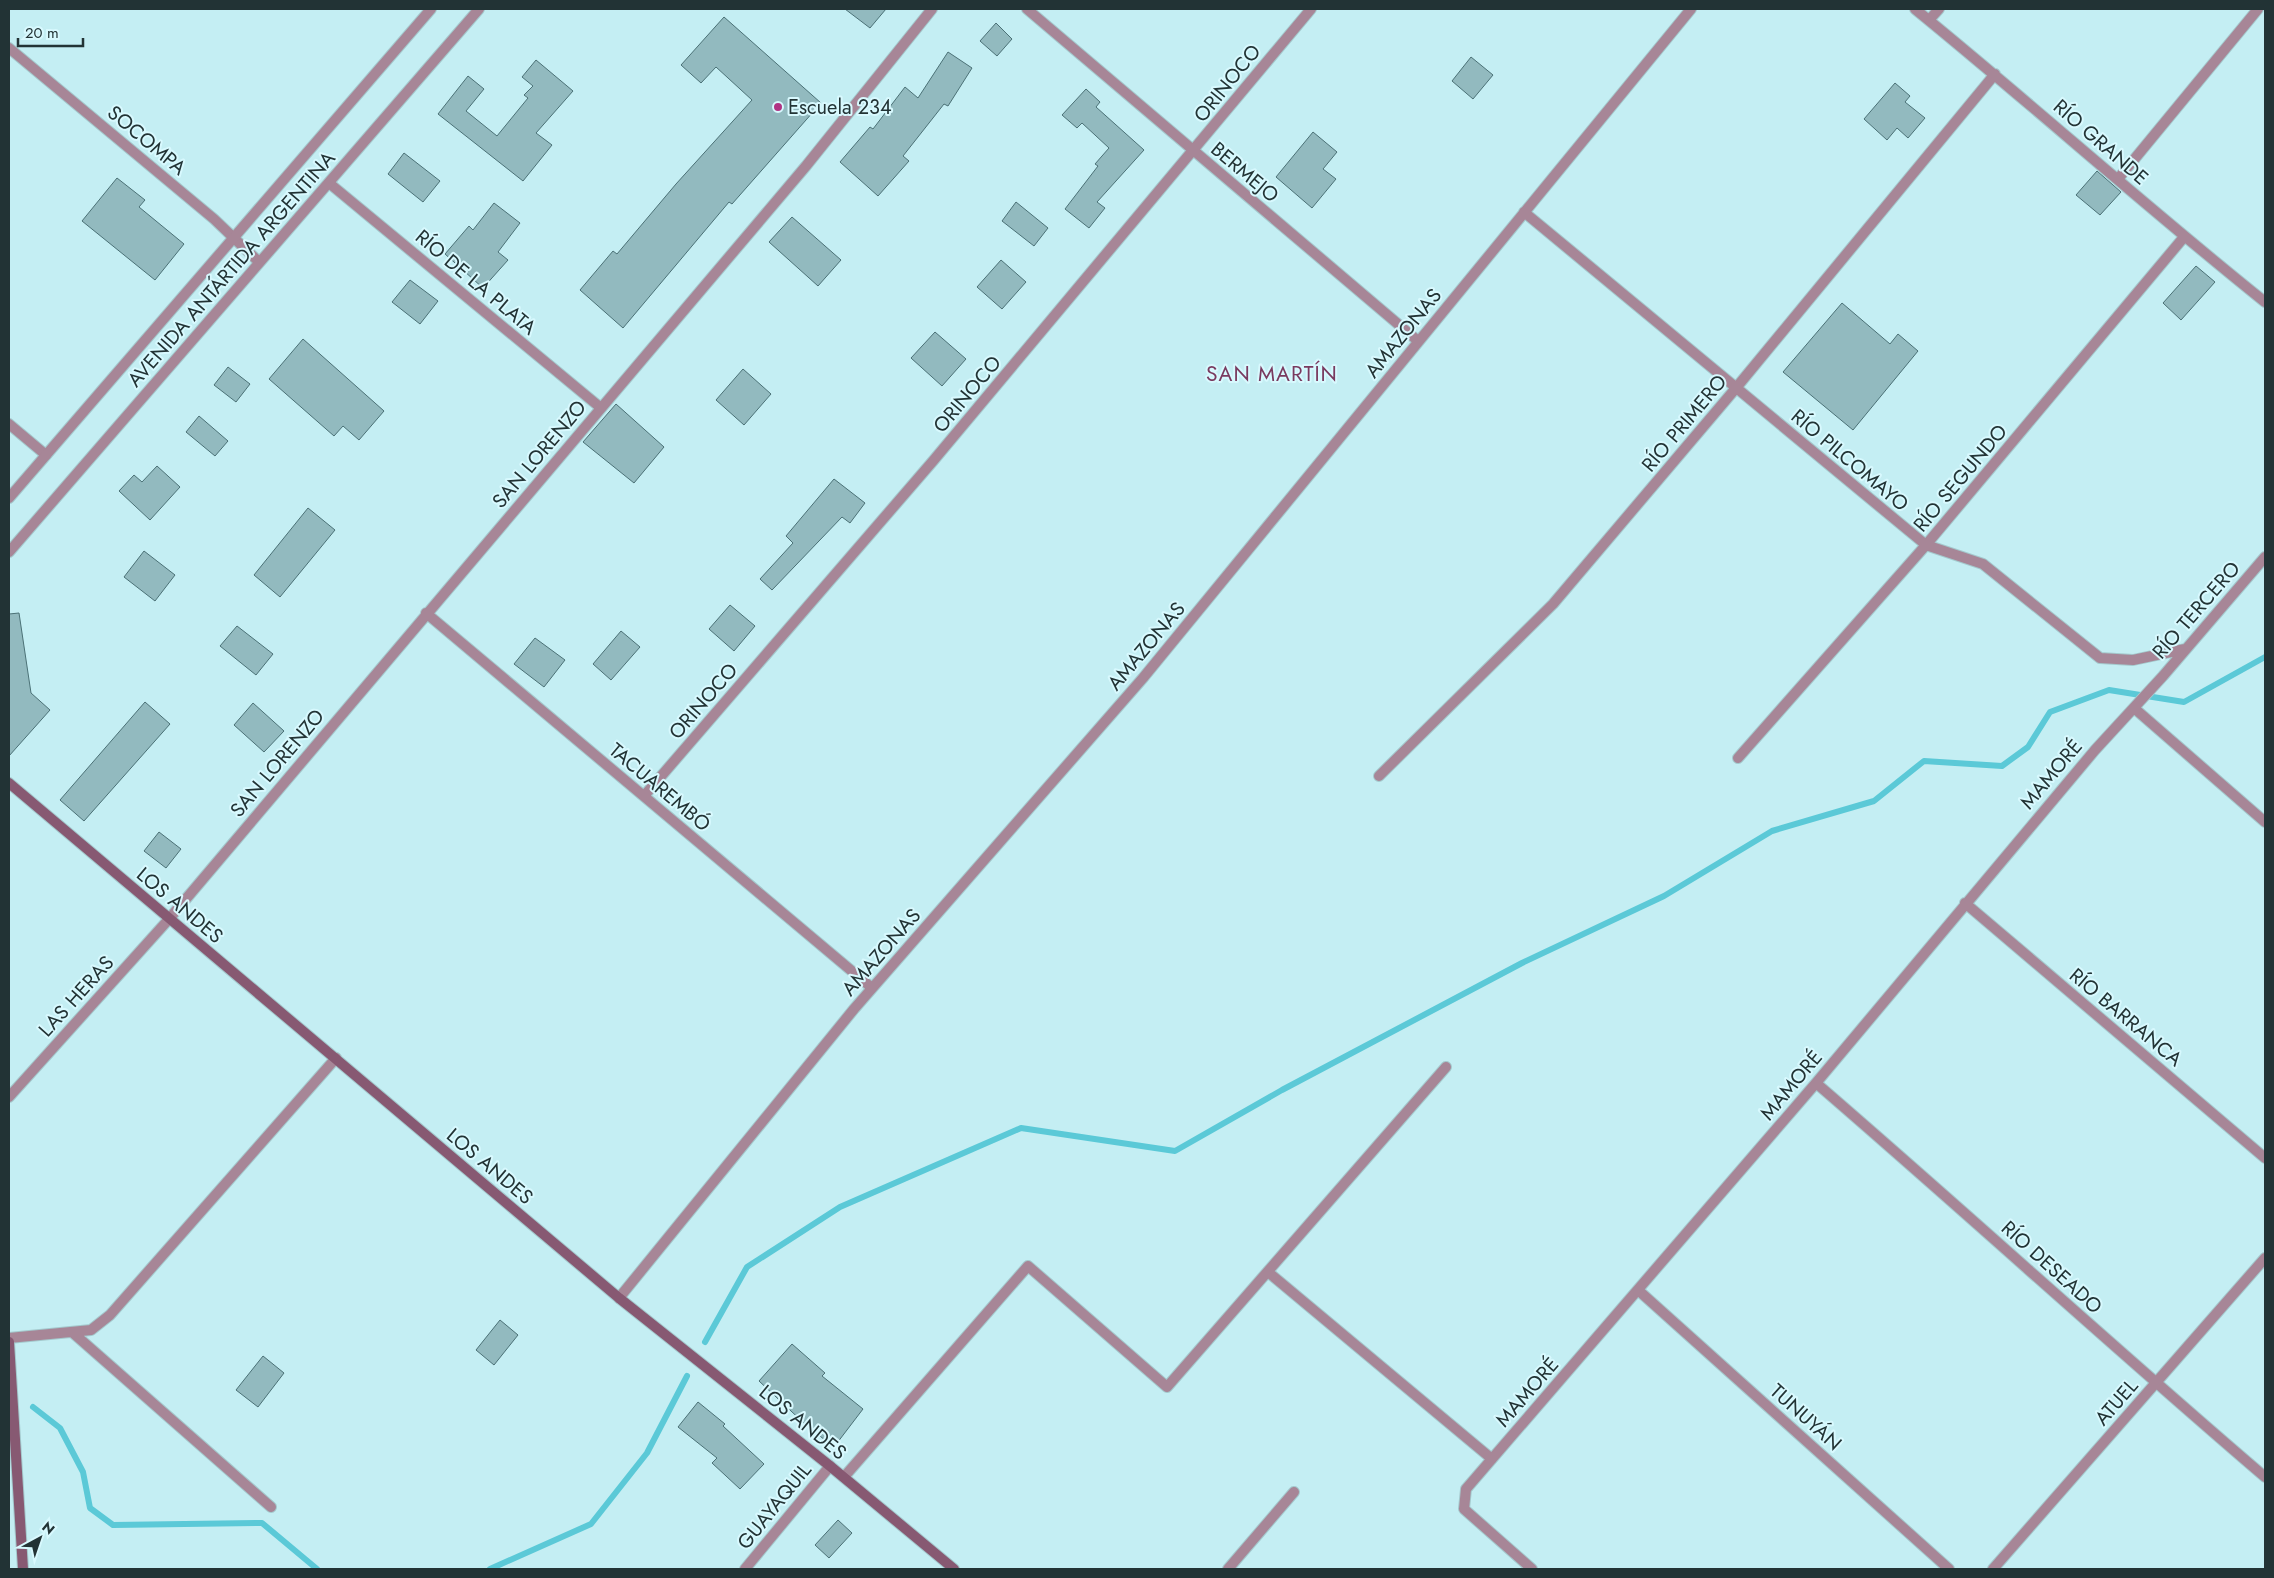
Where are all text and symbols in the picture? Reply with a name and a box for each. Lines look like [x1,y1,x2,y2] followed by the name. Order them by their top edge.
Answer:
[18,15,82,47] scale bar
[25,22,59,44] text: 20 m
[1187,38,1268,128] street label: ORINOCO
[788,93,892,122] place label: Escuela 234
[2047,93,2155,192] street label: RÍO GRANDE
[101,99,193,183] street label: SOCOMPA
[772,101,784,113] marker: Escuela 234
[1204,135,1285,210] street label: BERMEJO
[121,144,343,394] street label: AVENIDA ANTÁRTIDA ARGENTINA
[409,223,543,342] street label: RÍO DE LA PLATA
[1358,282,1449,384] street label: AMAZONAS
[926,349,1008,439] street label: ORINOCO
[1206,359,1338,389] district label: SAN MARTÍN
[1635,368,1734,478] street label: RÍO PRIMERO
[485,394,593,515] street label: SAN LORENZO
[1785,402,1915,518] street label: RÍO PILCOMAYO
[1907,418,2014,538] street label: RÍO SEGUNDO
[2146,555,2247,666] street label: RÍO TERCERO
[1101,596,1192,697] street label: AMAZONAS
[662,657,745,746] street label: ORINOCO
[223,703,331,824] street label: SAN LORENZO
[2013,733,2089,816] street label: MAMORÉ
[603,736,717,839] street label: TACUAREMBÓ
[130,860,229,950] street label: LOS ANDES
[835,902,928,1003] street label: AMAZONAS
[32,949,121,1043] street label: LAS HERAS
[2063,961,2189,1074] street label: RÍO BARRANCA
[1753,1044,1829,1127] street label: MAMORÉ
[440,1121,539,1211] street label: LOS ANDES
[1995,1214,2109,1321] street label: RÍO DESEADO
[1489,1351,1566,1433] street label: MAMORÉ
[2088,1373,2145,1432] street label: ATUEL
[1763,1377,1848,1458] street label: TUNUYÁN
[753,1378,853,1467] street label: LOS ANDES
[730,1457,818,1556] street label: GUAYAQUIL
[15,1513,65,1563] north arrow
[38,1517,59,1539] text: N

